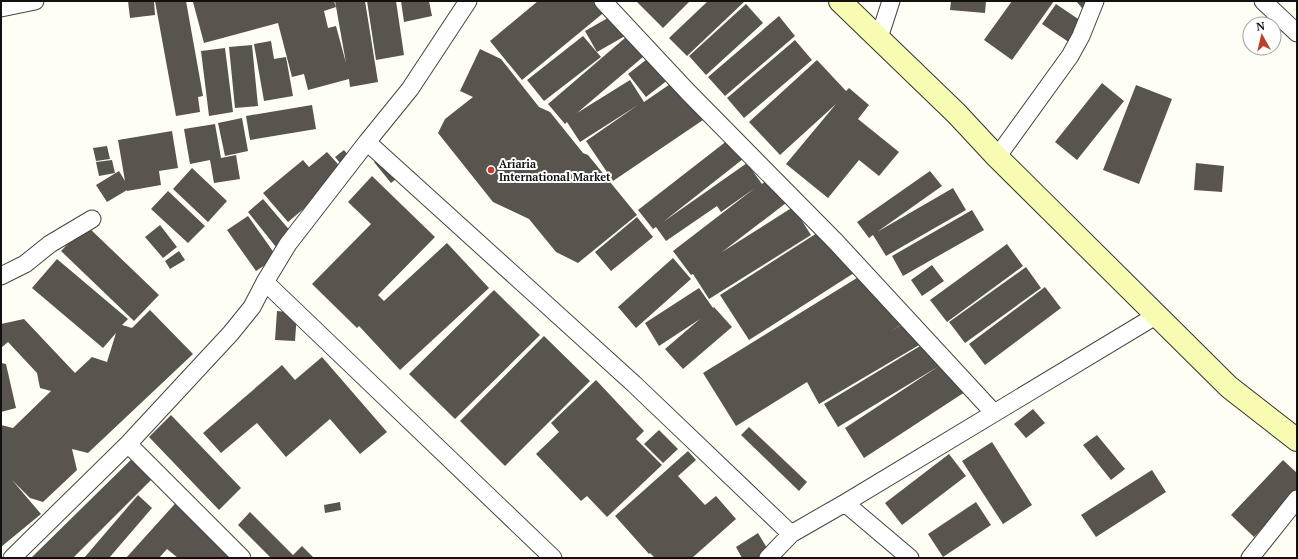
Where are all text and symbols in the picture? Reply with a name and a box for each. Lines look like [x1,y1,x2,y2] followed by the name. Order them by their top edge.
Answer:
[1242,16,1282,56] north arrow
[1256,18,1266,34] text: N
[499,157,611,184] place label: Ariaria International Market
[486,165,496,175] marker: Ariaria International Market

